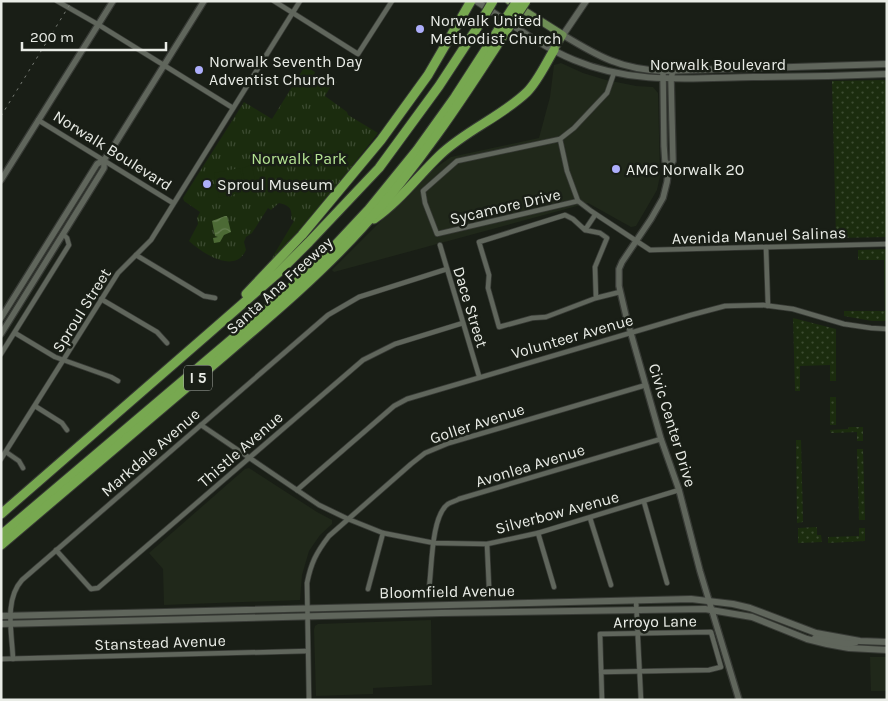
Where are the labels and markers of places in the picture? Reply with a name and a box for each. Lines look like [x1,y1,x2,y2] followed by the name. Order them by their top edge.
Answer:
[430,11,562,48] place label: Norwalk United Methodist Church
[414,23,426,35] marker: Norwalk United Methodist Church
[209,52,363,89] place label: Norwalk Seventh Day Adventist Church
[193,64,205,76] marker: Norwalk Seventh Day Adventist Church
[626,160,744,179] place label: AMC Norwalk 20
[610,163,622,175] marker: AMC Norwalk 20
[217,175,333,194] place label: Sproul Museum
[201,178,213,190] marker: Sproul Museum

